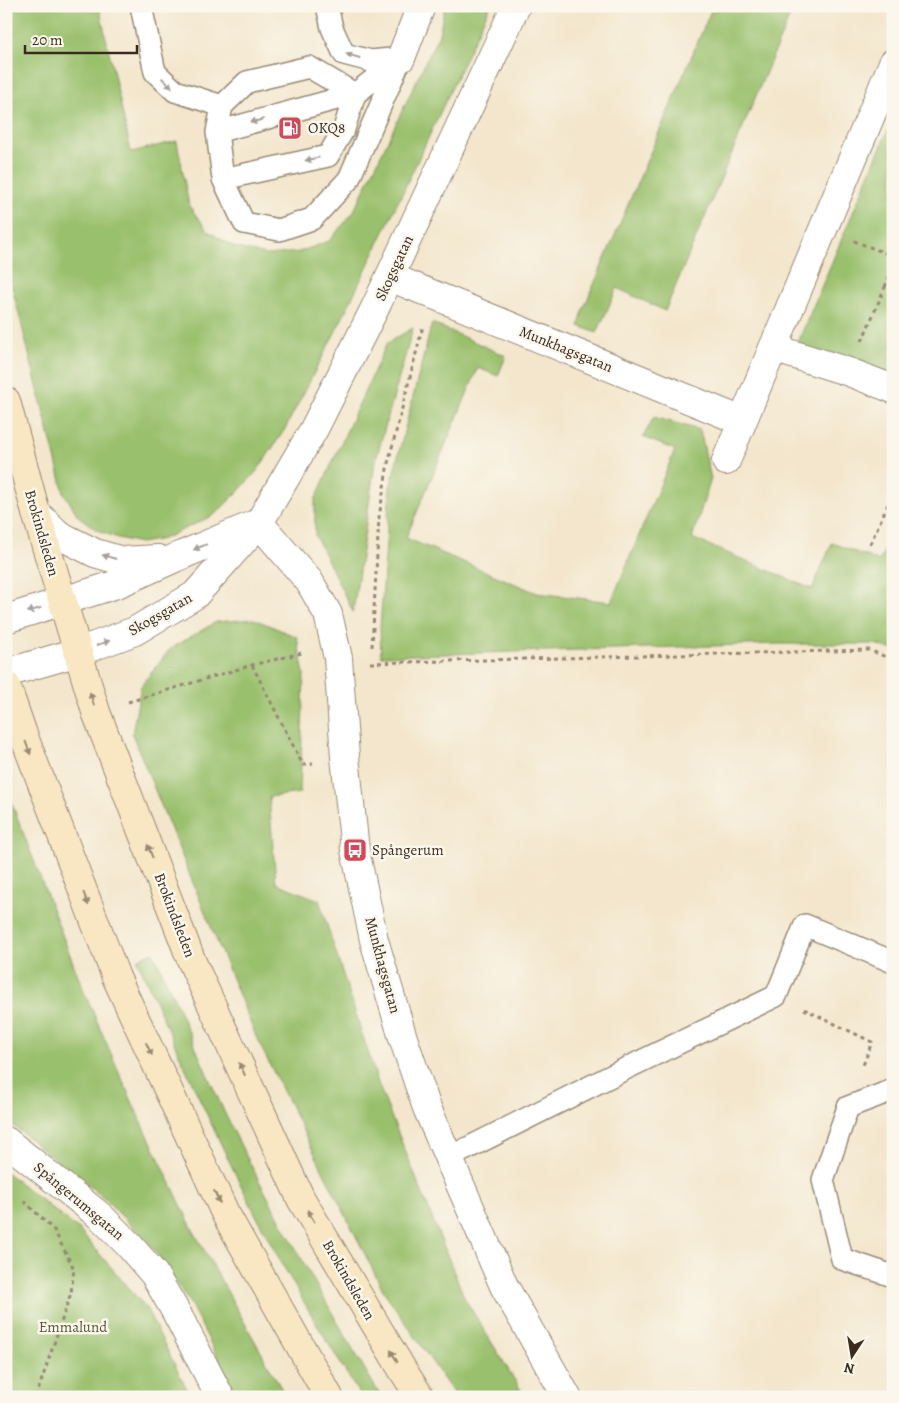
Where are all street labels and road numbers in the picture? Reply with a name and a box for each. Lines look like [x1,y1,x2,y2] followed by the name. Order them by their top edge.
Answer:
[370,232,418,304] street label: Skogsgatan
[516,321,616,377] street label: Munkhagsgatan
[20,487,64,579] street label: Brokindsleden
[124,588,196,640] street label: Skogsgatan
[150,870,200,960] street label: Brokindsleden
[361,914,405,1016] street label: Munkhagsgatan
[30,1157,128,1245] street label: Spångerumsgatan
[318,1236,380,1324] street label: Brokindsleden

